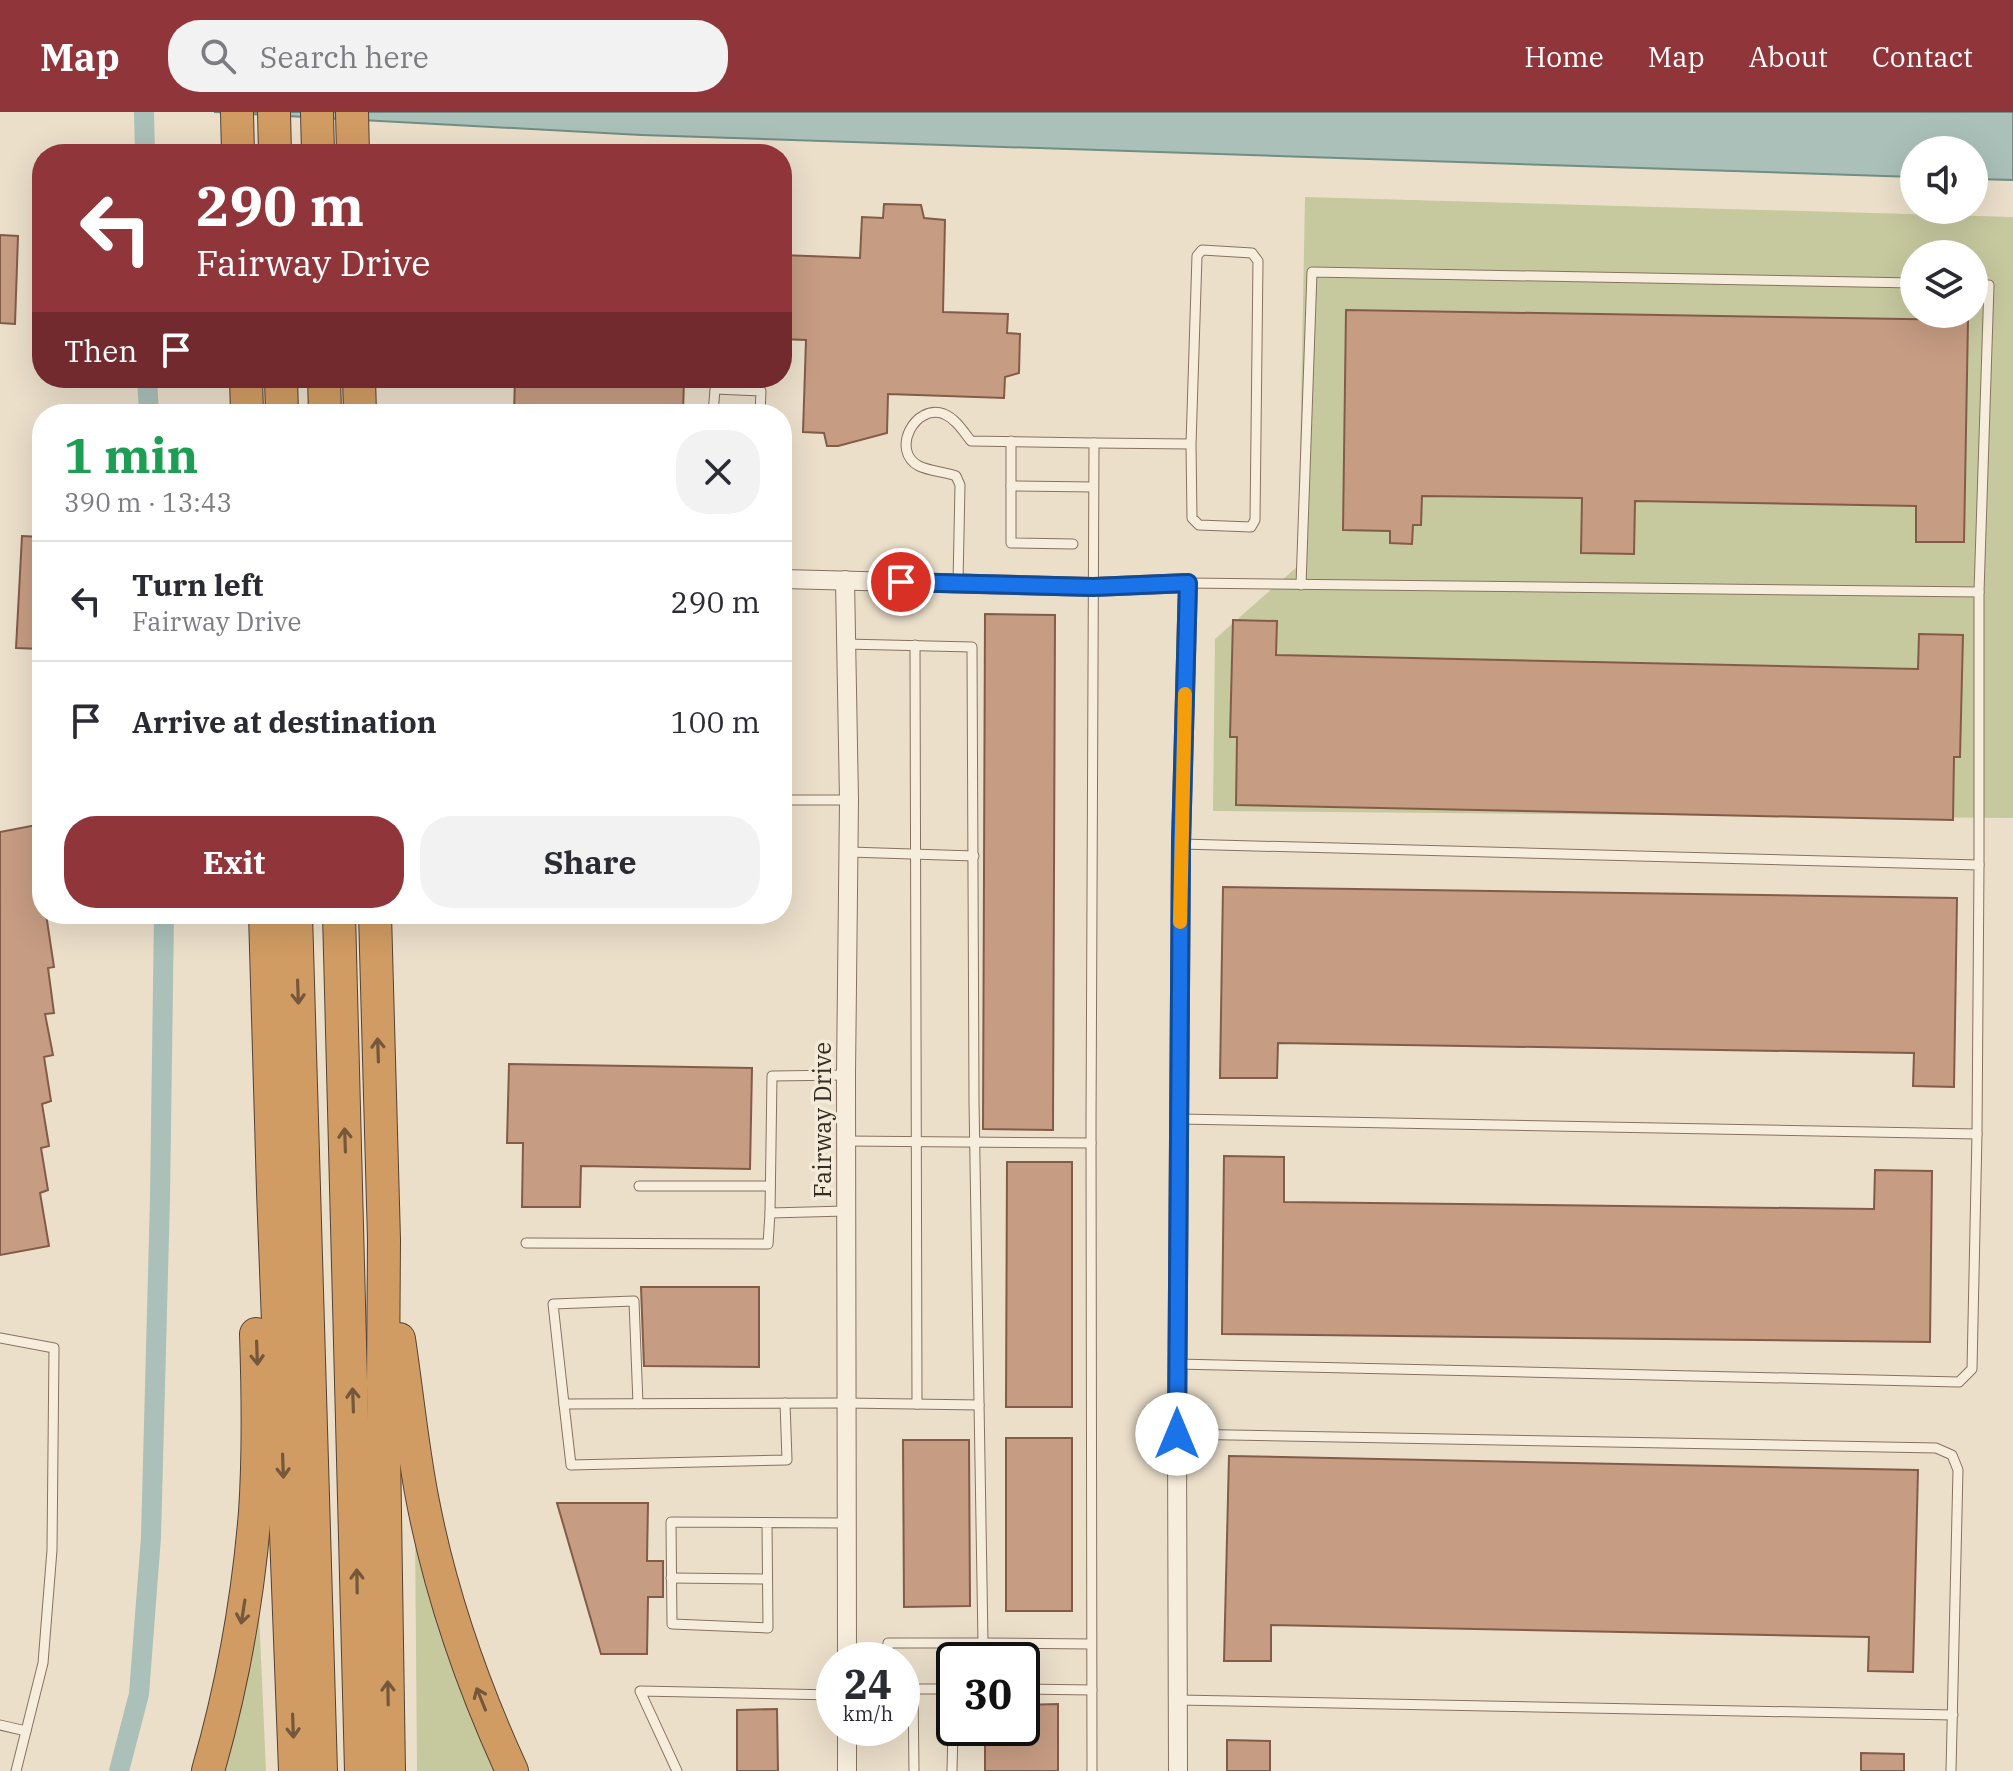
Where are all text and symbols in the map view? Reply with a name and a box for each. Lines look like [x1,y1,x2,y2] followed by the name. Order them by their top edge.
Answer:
[168,20,728,92] search box
[40,32,120,81] text: Map
[196,34,240,78] icon: search
[260,37,429,76] text: Search here
[1524,38,1604,75] text: Home
[1648,38,1705,75] text: Map
[1749,38,1828,75] text: About
[1872,38,1973,75] text: Contact
[1900,136,1988,328] map controls
[1900,136,1988,224] button: sound
[196,169,364,241] text: 290 m
[64,176,168,280] icon: left
[196,239,431,286] text: Fairway Drive
[1900,240,1988,328] button: layers
[154,328,198,372] icon: arrive
[64,331,138,370] text: Then
[64,424,198,486] text: 1 min
[676,430,760,514] button: close
[64,485,232,519] text: 390 m · 13:43
[867,548,935,616] pin
[879,560,923,604] icon: arrive
[132,565,264,604] text: Turn left
[64,579,108,623] icon: left
[670,582,760,621] text: 290 m
[132,604,301,638] text: Fairway Drive
[64,699,108,743] icon: arrive
[132,702,437,741] text: Arrive at destination
[670,702,760,741] text: 100 m
[64,816,404,908] button: Exit
[420,816,760,908] button: Share
[290,978,305,1005] one-way arrow
[371,1037,386,1064] one-way arrow
[806,1042,838,1198] street label: Fairway Drive
[338,1127,353,1154] one-way arrow
[249,1339,264,1366] one-way arrow
[345,1387,360,1414] one-way arrow
[1135,1392,1219,1476] position arrow
[276,1452,291,1479] one-way arrow
[349,1568,365,1595] one-way arrow
[234,1599,249,1624] one-way arrow
[936,1642,1040,1746] speed limit sign: 30
[844,1658,892,1710] text: 24
[380,1680,395,1707] one-way arrow
[473,1687,488,1712] one-way arrow
[843,1700,893,1727] text: km/h
[286,1712,301,1739] one-way arrow

